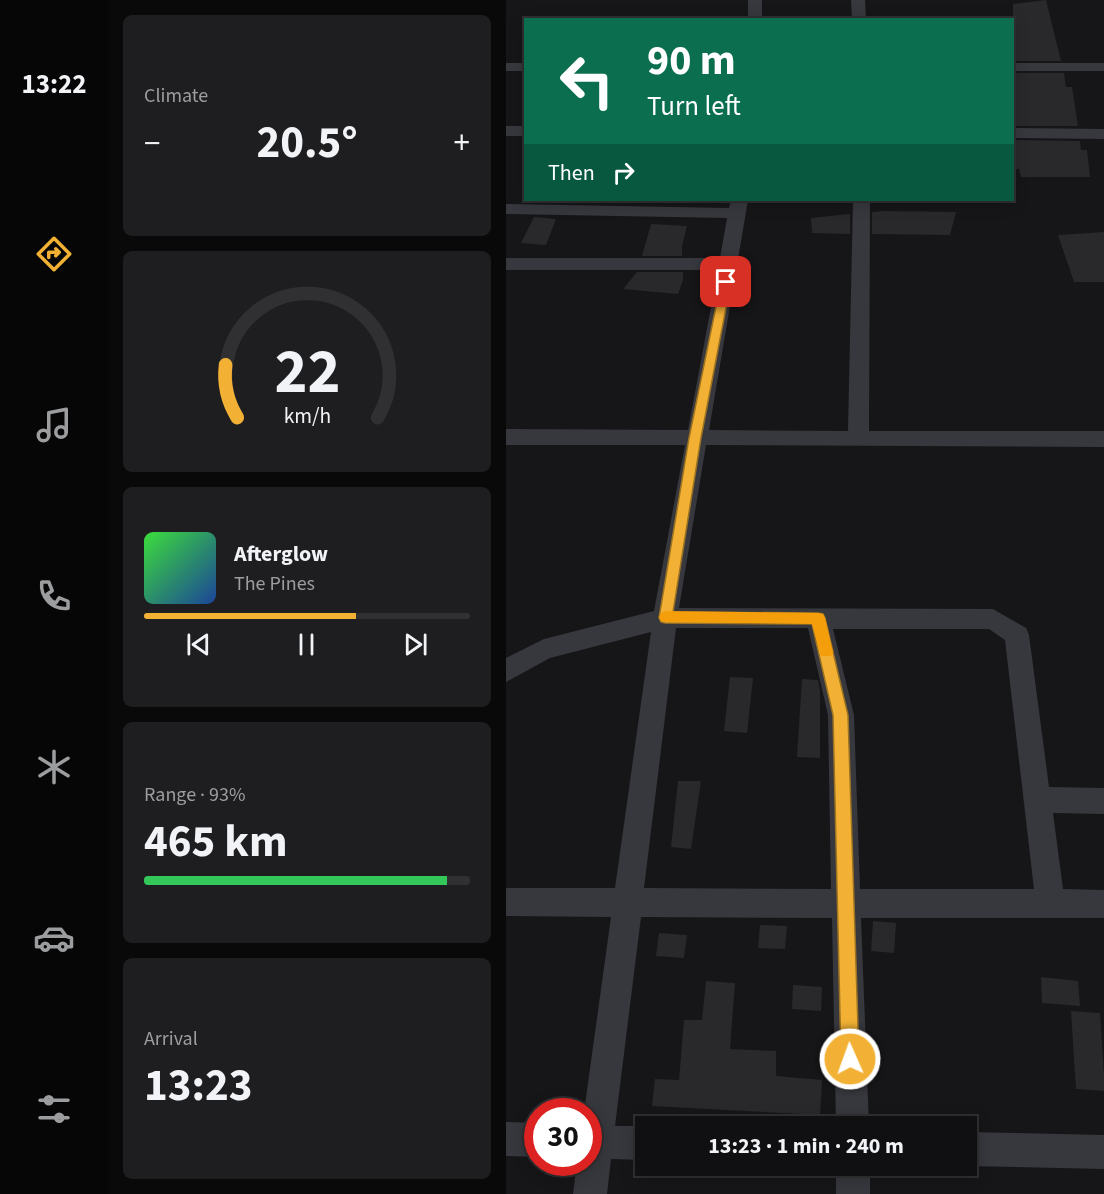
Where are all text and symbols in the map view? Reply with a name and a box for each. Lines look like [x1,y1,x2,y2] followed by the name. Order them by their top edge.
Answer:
[647,31,736,91] text: 90 m
[548,42,626,120] icon: left
[21,65,87,104] text: 13:22
[144,82,208,110] text: Climate
[647,87,741,126] text: Turn left
[256,111,358,175] text: 20.5°
[144,120,160,167] text: −
[454,120,470,167] text: +
[607,156,640,189] icon: right
[548,157,595,189] text: Then
[33,233,75,275] icon: directions
[700,256,751,307] pin
[709,265,742,298] icon: arrive
[274,328,340,417] text: 22
[283,402,331,433] text: km/h
[33,404,75,446] icon: music
[234,538,328,570] text: Afterglow
[234,570,315,598] text: The Pines
[33,575,75,617] icon: phone
[182,628,215,661] icon: previous
[290,628,323,661] icon: pause
[399,628,432,661] icon: next
[33,746,75,788] icon: climate
[144,781,245,809] text: Range · 93%
[144,810,288,874] text: 465 km
[33,917,75,959] icon: car
[144,1025,198,1053] text: Arrival
[818,1027,882,1091] position arrow
[144,1054,253,1118] text: 13:23
[33,1088,75,1130] icon: filters
[524,1098,602,1176] speed limit sign: 30
[708,1130,904,1162] text: 13:23 · 1 min · 240 m

